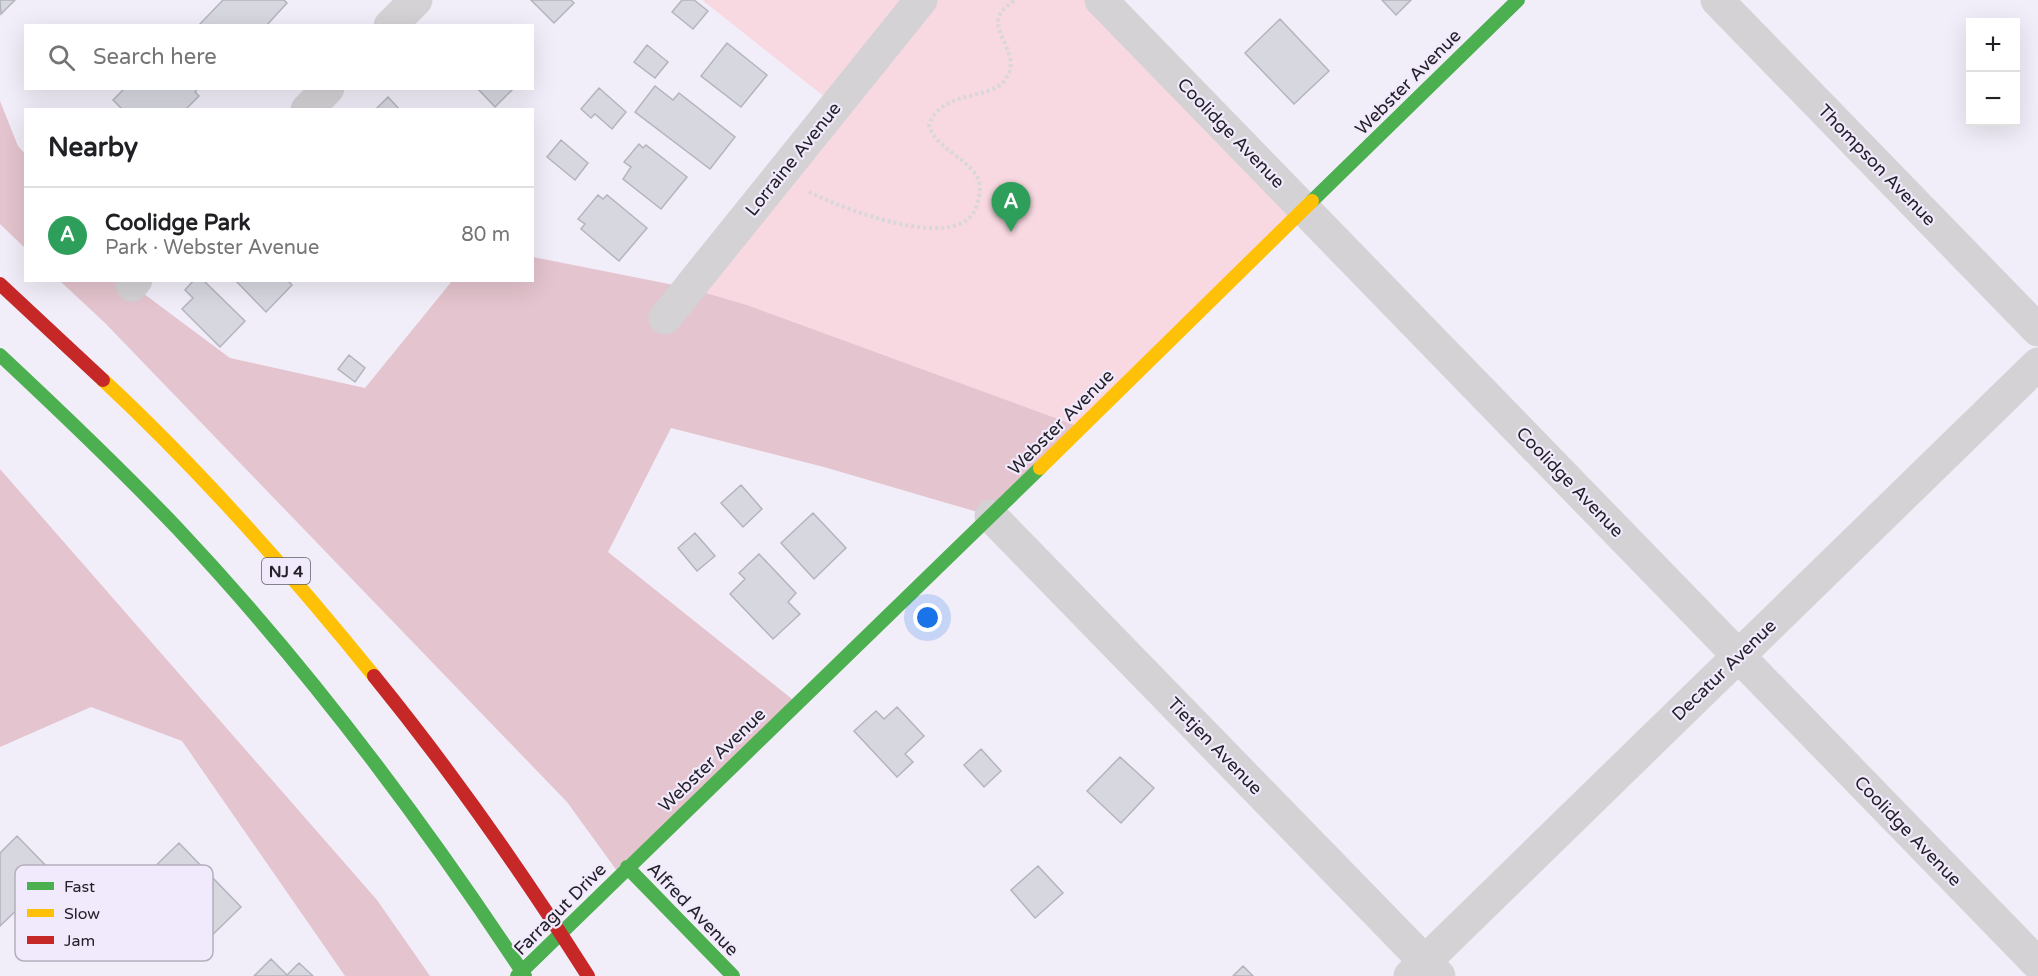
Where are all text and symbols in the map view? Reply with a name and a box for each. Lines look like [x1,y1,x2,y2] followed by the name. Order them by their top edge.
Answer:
[1966,18,2020,126] map controls
[1966,18,2020,72] button: +
[24,24,534,90] search box
[1351,25,1465,139] street label: Webster Avenue
[45,41,78,74] icon: search
[93,44,217,70] text: Search here
[1966,72,2020,126] button: −
[1173,73,1289,193] street label: Coolidge Avenue
[740,98,846,220] street label: Lorraine Avenue
[1813,100,1941,230] street label: Thompson Avenue
[48,132,138,163] text: Nearby
[992,182,1030,232] pin: A
[105,210,251,236] text: Coolidge Park
[60,223,75,247] text: A
[461,223,510,247] text: 80 m
[105,236,319,260] text: Park · Webster Avenue
[1004,365,1118,479] street label: Webster Avenue
[1512,422,1628,542] street label: Coolidge Avenue
[262,558,310,584] road number: NJ 4
[913,603,942,632] your location
[1667,615,1781,725] street label: Decatur Avenue
[1163,693,1267,799] street label: Tietjen Avenue
[654,703,770,817] street label: Webster Avenue
[1850,771,1966,891] street label: Coolidge Avenue
[643,857,743,961] street label: Alfred Avenue
[509,858,611,960] street label: Farragut Drive
[15,865,213,961] legend
[64,877,95,897] text: Fast
[64,904,100,924] text: Slow
[64,931,95,951] text: Jam

